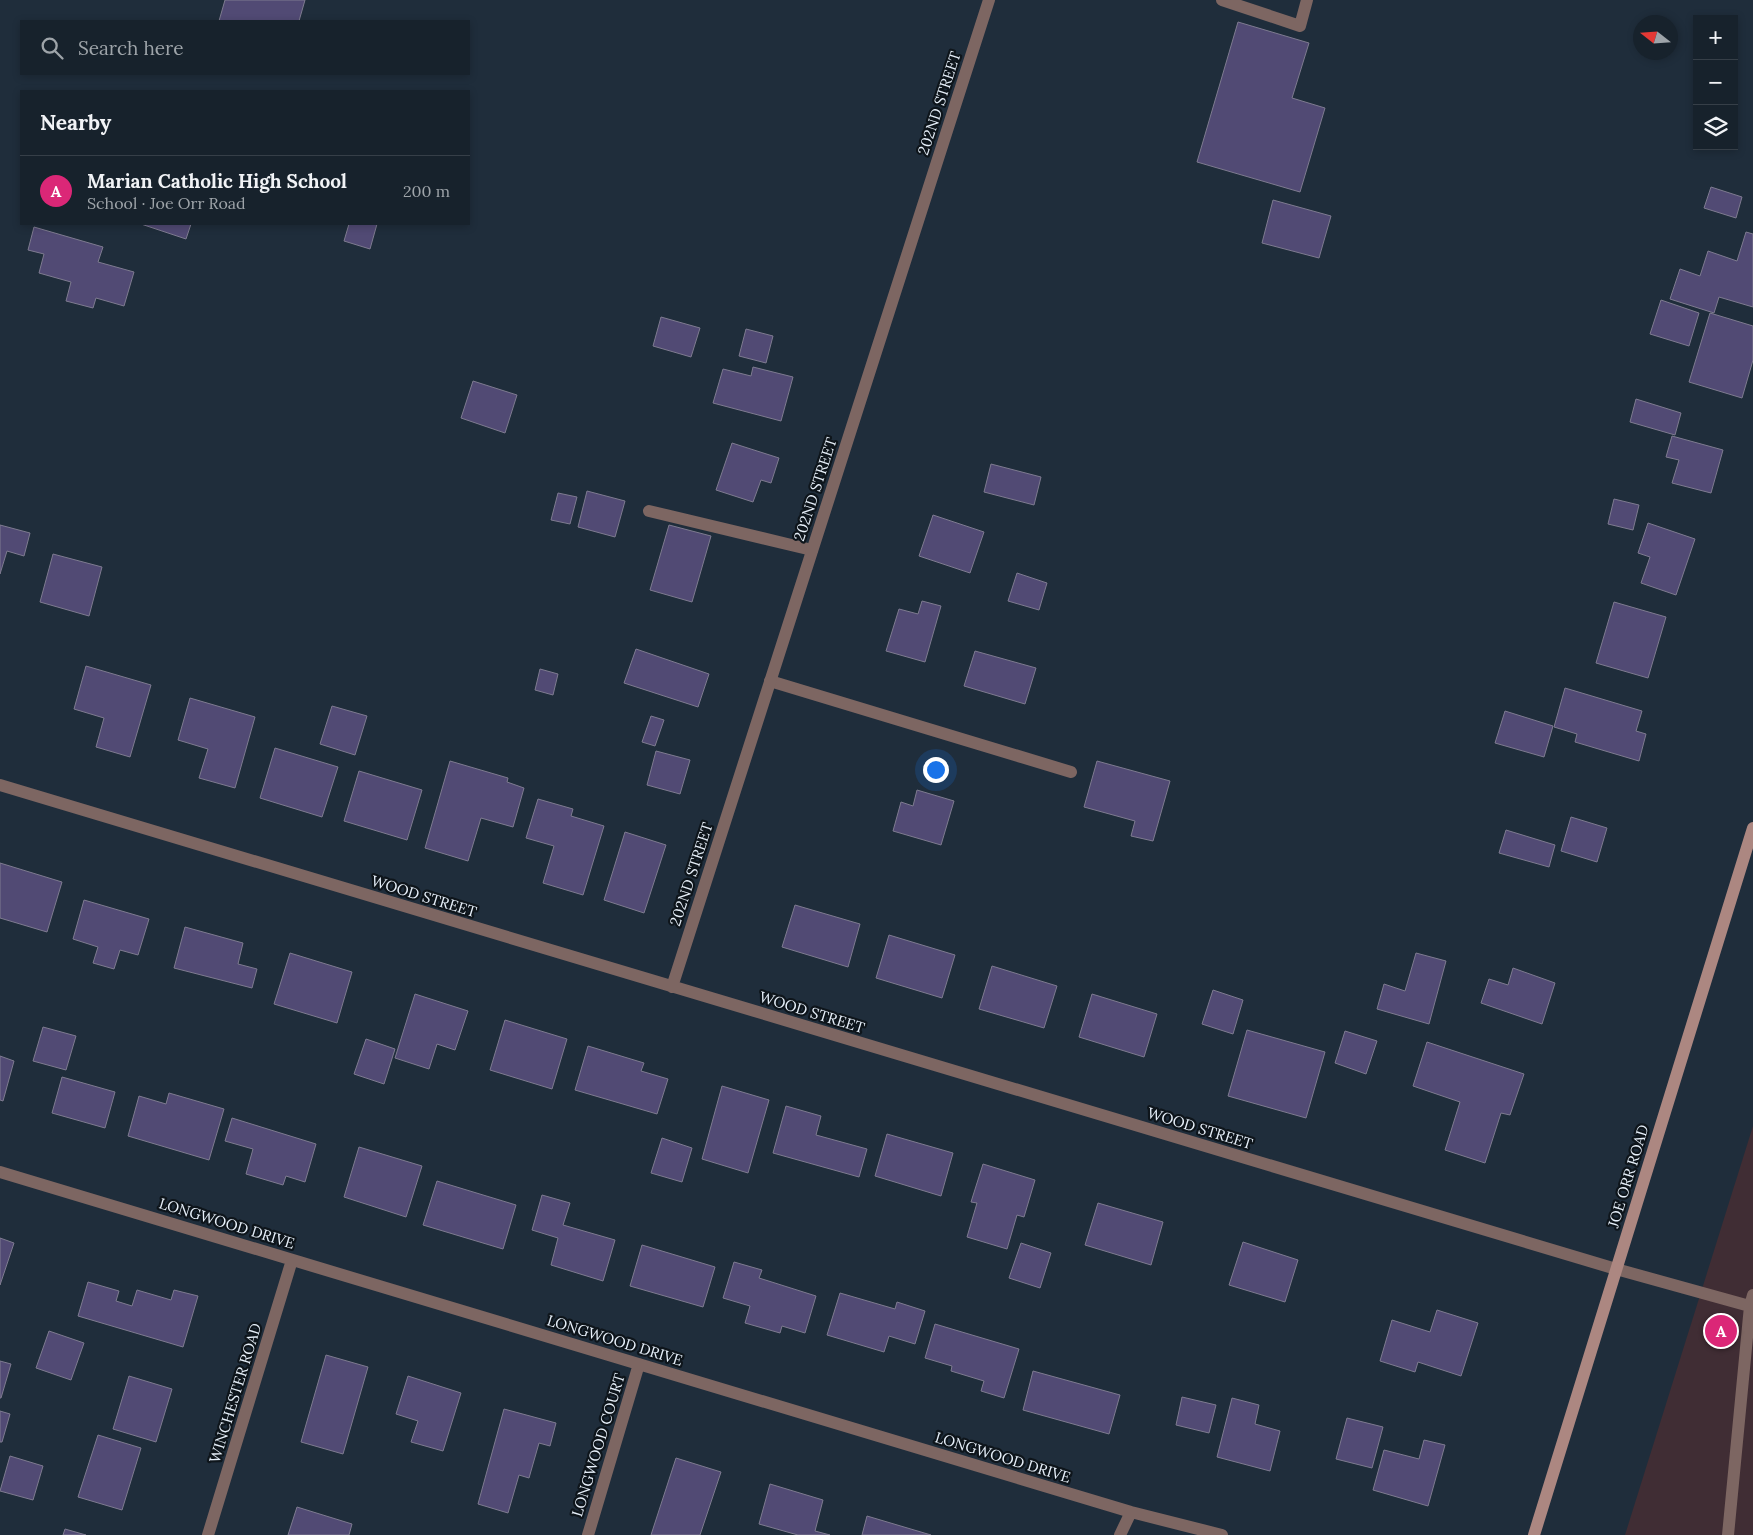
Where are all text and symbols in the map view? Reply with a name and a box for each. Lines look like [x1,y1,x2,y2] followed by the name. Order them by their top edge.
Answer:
[1633,15,1678,60] north arrow
[1693,15,1738,150] map controls
[1693,15,1738,60] button: +
[20,20,470,75] search box
[38,34,66,62] icon: search
[78,36,184,60] text: Search here
[913,48,965,157] street label: 202ND STREET
[1693,60,1738,105] button: −
[1693,105,1738,150] button: layers
[40,109,111,136] text: Nearby
[87,169,347,193] text: Marian Catholic High School
[51,181,61,201] text: A
[403,181,450,201] text: 200 m
[87,193,246,213] text: School · Joe Orr Road
[789,434,841,543] street label: 202ND STREET
[923,757,949,783] your location
[665,819,717,928] street label: 202ND STREET
[369,871,479,921] street label: WOOD STREET
[757,987,867,1037] street label: WOOD STREET
[1145,1103,1255,1153] street label: WOOD STREET
[1603,1122,1653,1231] street label: JOE ORR ROAD
[157,1193,297,1253] street label: LONGWOOD DRIVE
[545,1310,685,1370] street label: LONGWOOD DRIVE
[1705,1312,1737,1350] pin: A
[205,1321,265,1465] street label: WINCHESTER ROAD
[567,1371,629,1519] street label: LONGWOOD COURT
[933,1427,1073,1487] street label: LONGWOOD DRIVE

